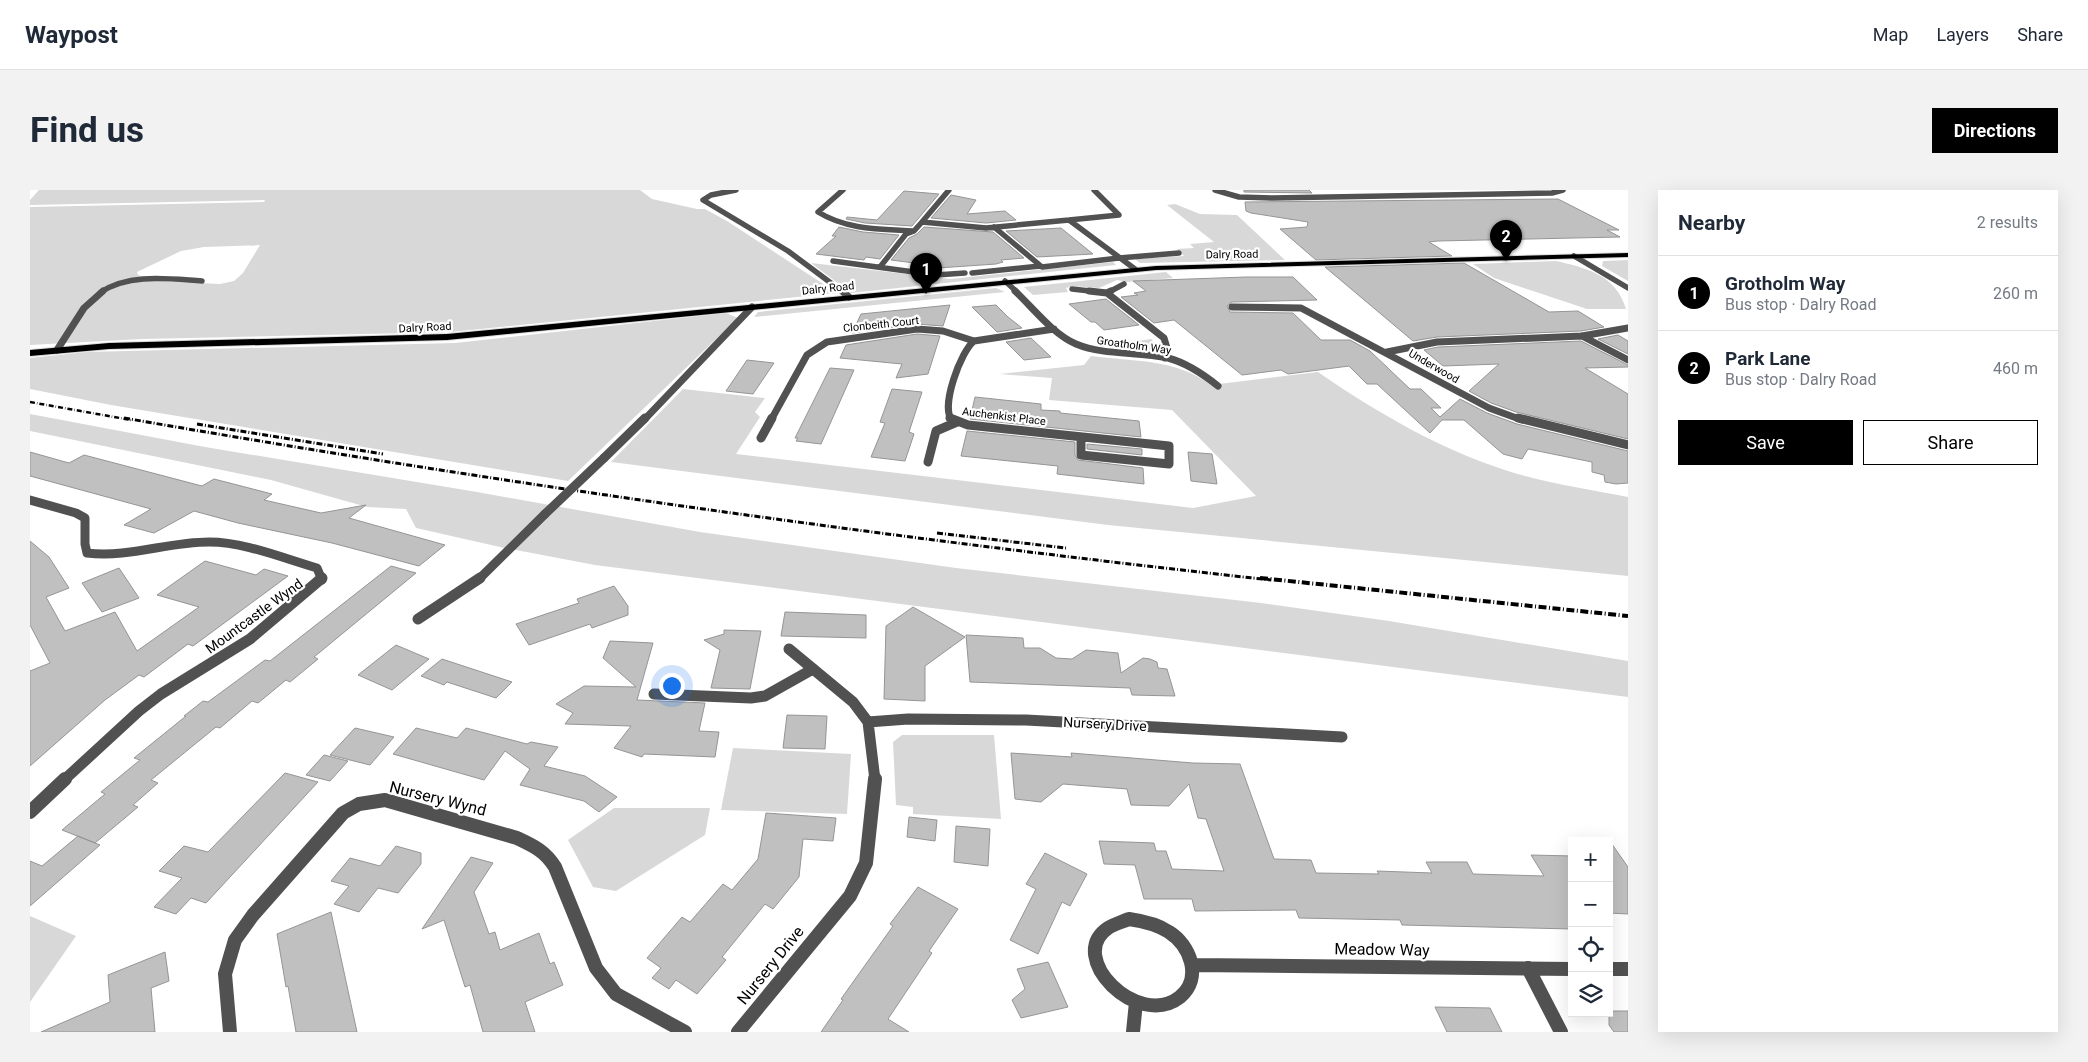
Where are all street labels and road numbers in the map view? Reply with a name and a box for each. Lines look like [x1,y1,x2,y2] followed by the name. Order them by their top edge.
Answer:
[1205,248,1259,261] street label: Dalry Road
[801,279,855,298] street label: Dalry Road
[842,314,920,335] street label: Clonbeith Court
[398,320,452,335] street label: Dalry Road
[1096,334,1173,357] street label: Groatholm Way
[1406,347,1461,386] street label: Underwood
[961,405,1047,428] street label: Auchenkist Place
[202,575,306,657] street label: Mountcastle Wynd
[1063,714,1147,734] street label: Nursery Drive
[387,777,488,820] street label: Nursery Wynd
[733,922,808,1008] street label: Nursery Drive
[1334,939,1430,960] street label: Meadow Way

